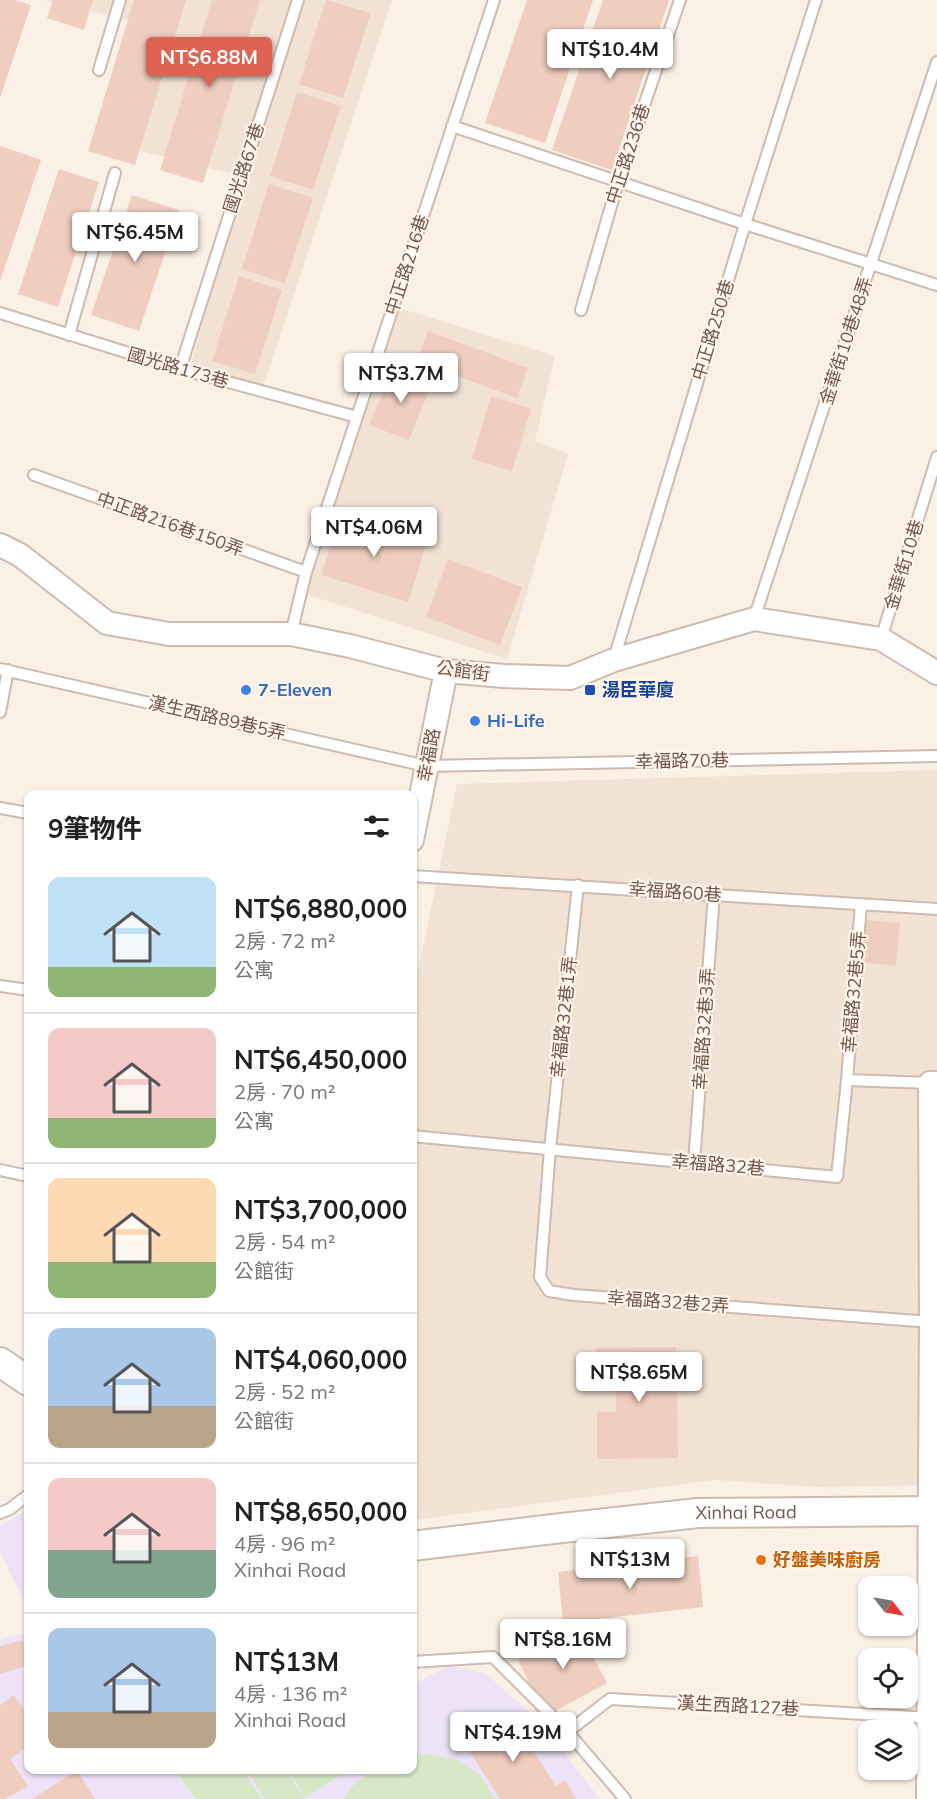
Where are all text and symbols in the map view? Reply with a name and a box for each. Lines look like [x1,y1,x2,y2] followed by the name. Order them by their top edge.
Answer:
[548,29,672,80] pin: NT$10.4M
[561,36,659,61] text: NT$10.4M
[147,37,271,88] pin: NT$6.88M
[160,44,258,69] text: NT$6.88M
[600,101,655,207] street label: 中正路236巷
[218,120,269,216] street label: 國光路67巷
[73,212,197,263] pin: NT$6.45M
[379,212,434,318] street label: 中正路216巷
[86,219,184,244] text: NT$6.45M
[814,274,877,408] street label: 金華街10巷48弄
[686,277,739,383] street label: 中正路250巷
[125,342,231,393] street label: 國光路173巷
[346,353,456,404] pin: NT$3.7M
[358,360,444,385] text: NT$3.7M
[93,486,247,561] street label: 中正路216巷150弄
[312,507,436,558] pin: NT$4.06M
[325,514,423,539] text: NT$4.06M
[879,517,928,613] street label: 金華街10巷
[435,655,491,686] street label: 公館街
[258,678,332,701] place label: 7-Eleven
[602,678,674,701] place label: 湯臣華廈
[239,683,253,697] marker: 7-Eleven
[583,683,597,697] marker: 湯臣華廈
[146,691,288,745] street label: 漢生西路89巷5弄
[487,709,545,732] place label: Hi-Life
[468,714,482,728] marker: Hi-Life
[412,726,445,784] street label: 幸福路
[635,748,729,773] street label: 幸福路70巷
[360,810,393,843] icon: filters
[48,812,142,845] text: 9筆物件
[628,877,723,906] street label: 幸福路60巷
[234,892,407,925] text: NT$6,880,000
[96,901,168,973] icon: home
[234,928,335,953] text: 2房 · 72 m²
[837,930,870,1054] street label: 幸福路32巷5弄
[546,955,581,1079] street label: 幸福路32巷1弄
[234,957,274,982] text: 公寓
[688,967,719,1091] street label: 幸福路32巷3弄
[234,1043,407,1076] text: NT$6,450,000
[96,1052,168,1124] icon: home
[234,1079,335,1104] text: 2房 · 70 m²
[234,1108,274,1133] text: 公寓
[670,1149,766,1180] street label: 幸福路32巷
[234,1193,407,1226] text: NT$3,700,000
[96,1202,168,1274] icon: home
[234,1229,335,1254] text: 2房 · 54 m²
[234,1258,294,1283] text: 公館街
[606,1286,730,1317] street label: 幸福路32巷2弄
[234,1343,407,1376] text: NT$4,060,000
[96,1352,168,1424] icon: home
[577,1352,701,1403] pin: NT$8.65M
[590,1359,688,1384] text: NT$8.65M
[234,1379,335,1404] text: 2房 · 52 m²
[234,1408,294,1433] text: 公館街
[234,1495,407,1528] text: NT$8,650,000
[695,1500,797,1524] street label: Xinhai Road
[96,1502,168,1574] icon: home
[234,1531,335,1556] text: 4房 · 96 m²
[581,1539,679,1590] pin: NT$13M
[590,1546,670,1571] text: NT$13M
[773,1548,881,1571] place label: 好盤美味廚房
[754,1553,768,1567] marker: 好盤美味廚房
[234,1557,346,1582] text: Xinhai Road
[858,1576,918,1636] north arrow
[858,1576,918,1780] map controls
[501,1619,625,1670] pin: NT$8.16M
[514,1626,612,1651] text: NT$8.16M
[234,1645,339,1678] text: NT$13M
[858,1648,918,1708] button: locate
[96,1652,168,1724] icon: home
[234,1681,347,1706] text: 4房 · 136 m²
[676,1691,800,1720] street label: 漢生西路127巷
[234,1707,346,1732] text: Xinhai Road
[451,1712,575,1763] pin: NT$4.19M
[464,1719,562,1744] text: NT$4.19M
[858,1720,918,1780] button: layers

